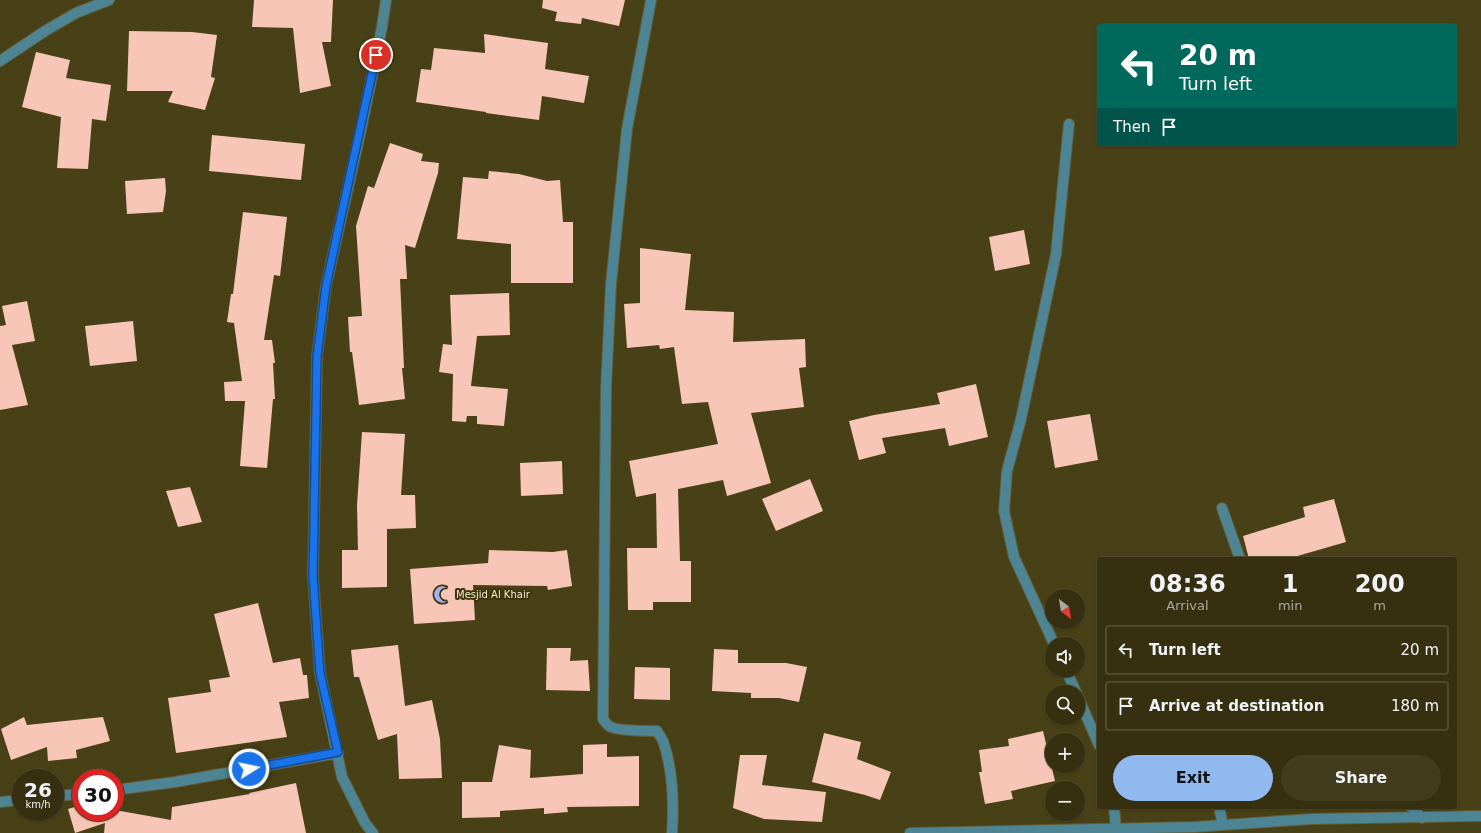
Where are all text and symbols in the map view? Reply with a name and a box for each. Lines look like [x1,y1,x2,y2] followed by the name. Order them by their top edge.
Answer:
[359,38,393,72] pin
[1179,39,1257,72] text: 20 m
[1113,40,1165,92] icon: left
[365,44,387,66] icon: arrive
[1179,73,1252,94] text: Turn left
[1158,116,1180,138] icon: arrive
[1113,118,1150,136] text: Then
[1149,570,1226,598] text: 08:36
[1282,570,1298,598] text: 1
[1355,570,1405,598] text: 200
[433,584,453,604] mosque icon: Mesjid Al Khair
[456,589,531,600] place label: Mesjid Al Khair
[1045,589,1085,629] north arrow
[1045,589,1085,821] map controls
[1166,598,1209,613] text: Arrival
[1278,598,1302,613] text: min
[1373,598,1386,613] text: m
[1045,637,1085,677] button: sound
[1115,639,1137,661] icon: left
[1149,641,1221,659] text: Turn left
[1401,641,1439,659] text: 20 m
[1045,685,1085,725] button: search
[1115,695,1137,717] icon: arrive
[1149,697,1324,715] text: Arrive at destination
[1391,697,1439,715] text: 180 m
[1045,733,1085,773] button: +
[228,748,270,790] position arrow
[1113,755,1273,801] button: Exit
[1281,755,1441,801] button: Share
[72,769,124,821] speed limit sign: 30
[24,778,52,802] text: 26
[1045,781,1085,821] button: −
[25,799,51,810] text: km/h

